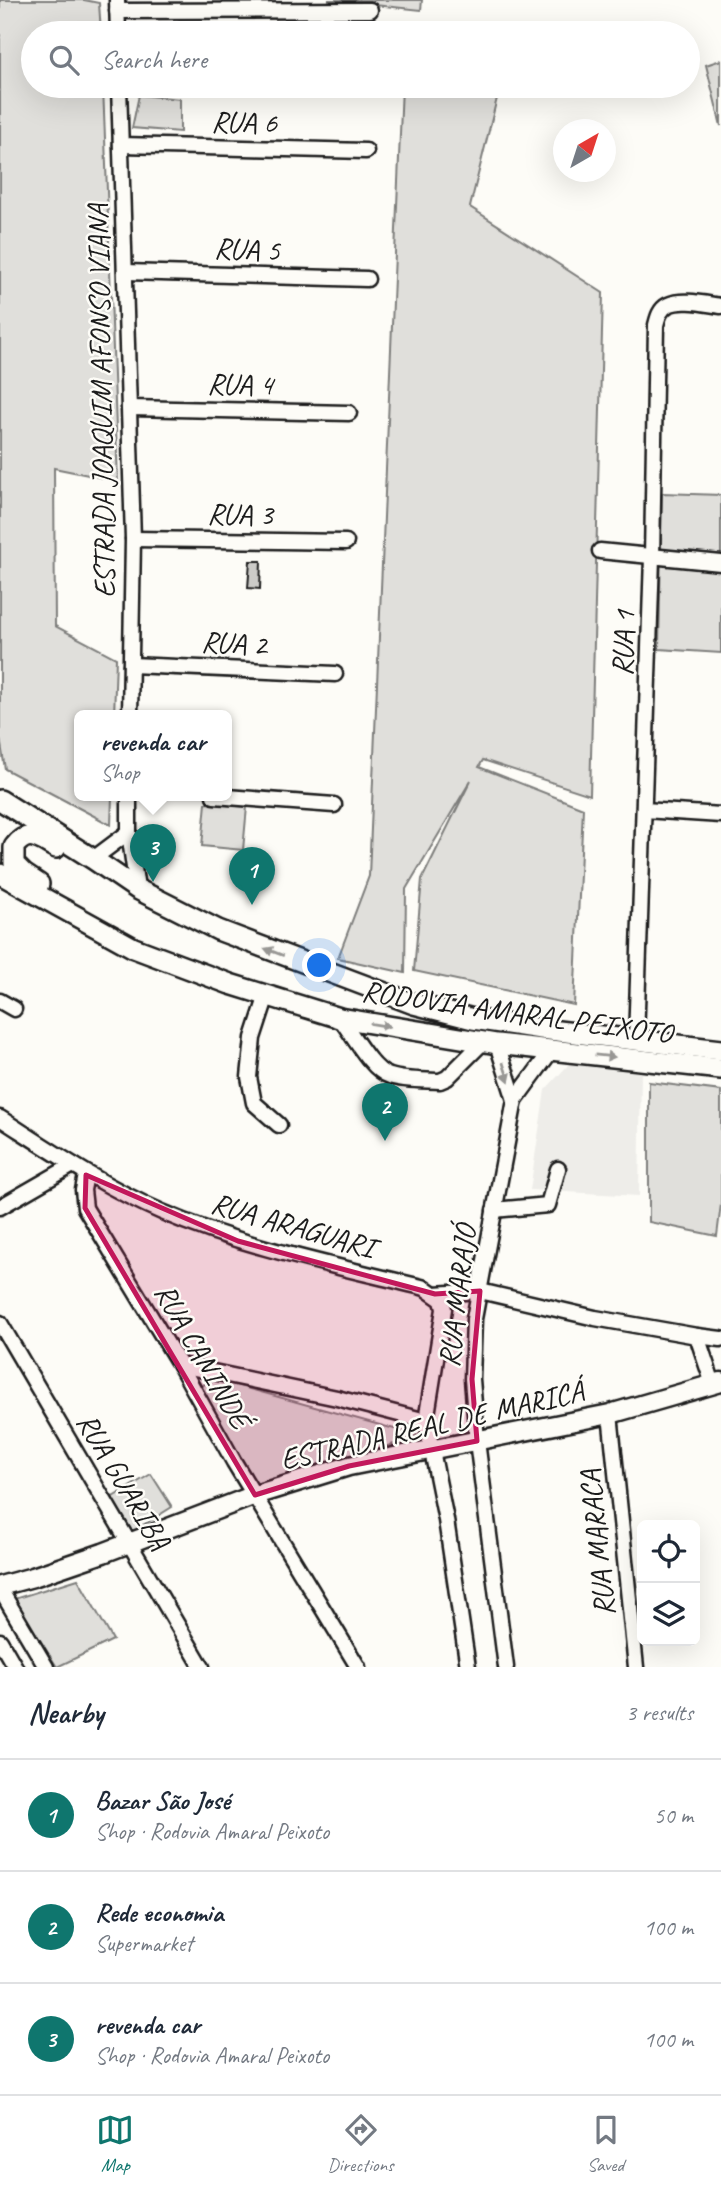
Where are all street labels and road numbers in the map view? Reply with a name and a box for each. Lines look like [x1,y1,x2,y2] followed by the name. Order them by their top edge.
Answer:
[211,102,279,142] street label: RUA 6
[79,202,123,598] street label: ESTRADA JOAQUIM AFONSO VIANA
[213,229,282,269] street label: RUA 5
[207,364,276,404] street label: RUA 4
[207,494,276,534] street label: RUA 3
[603,608,643,677] street label: RUA 1
[200,622,270,664] street label: RUA 2
[360,971,677,1053] street label: RODOVIA AMARAL PEIXOTO
[207,1184,386,1268] street label: RUA ARAGUARI
[429,1219,485,1369] street label: RUA MARAJÓ
[146,1277,262,1439] street label: RUA CANINDÉ
[277,1371,591,1478] street label: ESTRADA REAL DE MARICÁ
[68,1406,180,1557] street label: RUA GUARIBA
[570,1467,624,1618] street label: RUA MARACA

